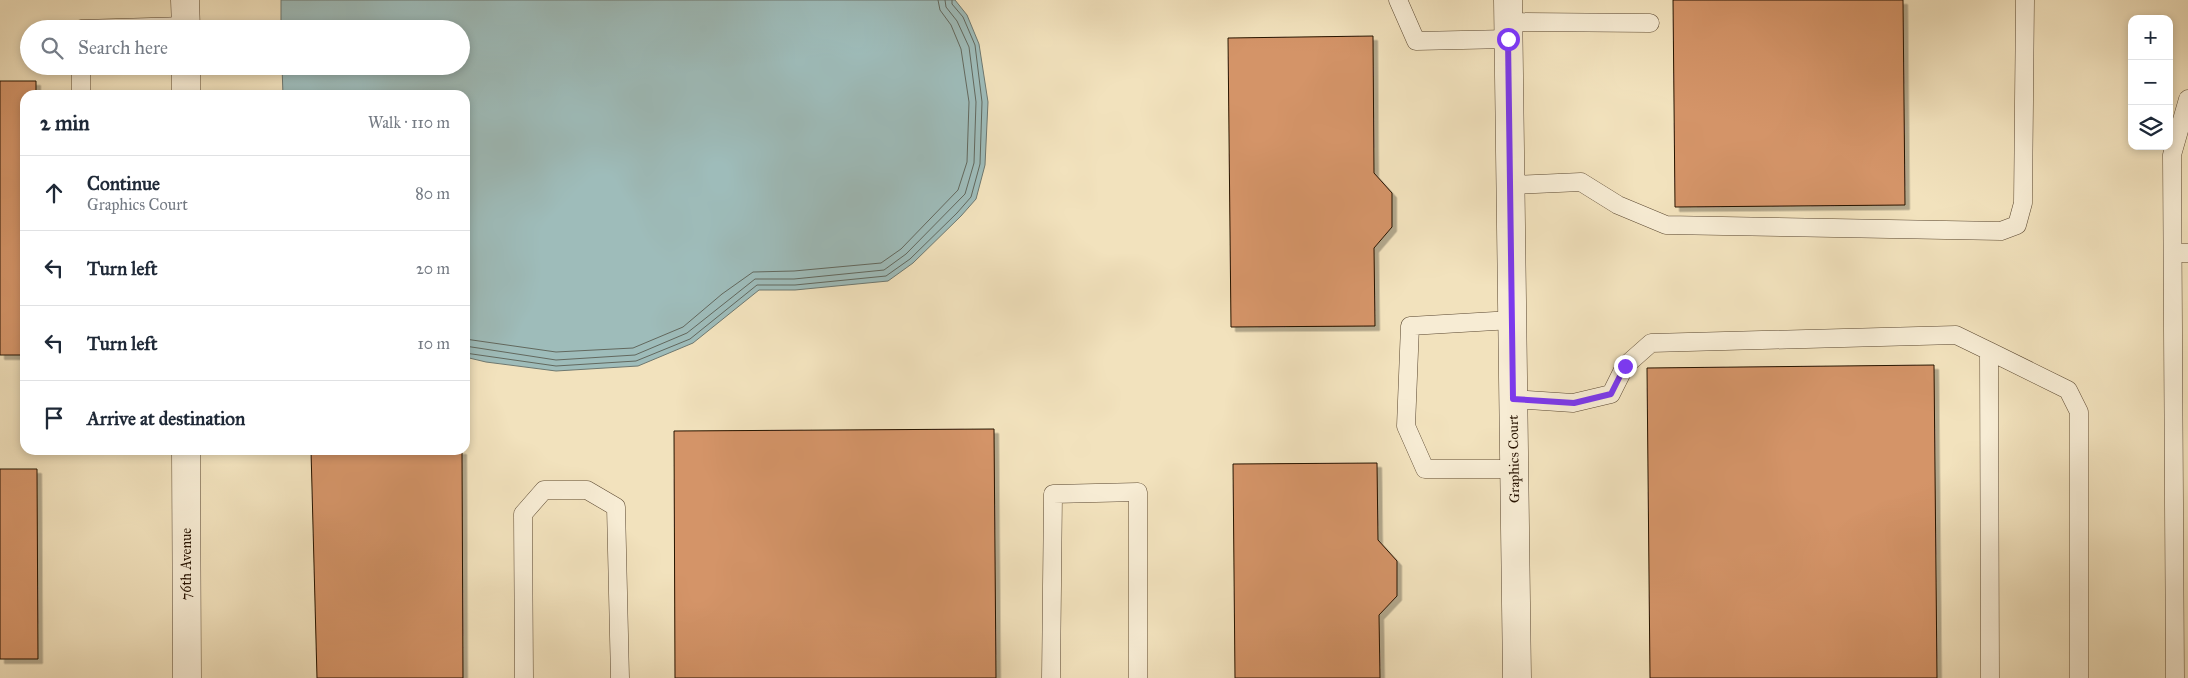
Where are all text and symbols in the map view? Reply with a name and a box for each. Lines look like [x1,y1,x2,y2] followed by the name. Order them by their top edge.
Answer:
[2128,15,2173,150] map controls
[2128,15,2173,60] button: +
[20,20,470,75] search box
[1497,28,1520,51] route start
[38,34,66,62] icon: search
[78,36,168,59] text: Search here
[2128,60,2173,105] button: −
[2128,105,2173,150] button: layers
[40,110,90,136] text: 2 min
[368,113,450,132] text: Walk · 110 m
[87,172,160,195] text: Continue
[40,179,68,207] icon: ahead
[415,184,450,203] text: 80 m
[87,195,188,214] text: Graphics Court
[40,254,68,282] icon: left
[87,257,157,280] text: Turn left
[416,259,450,278] text: 20 m
[40,329,68,357] icon: left
[87,332,157,355] text: Turn left
[418,334,450,353] text: 10 m
[1614,355,1637,378] route end
[40,404,68,432] icon: arrive
[87,407,245,430] text: Arrive at destination
[1505,415,1523,503] street label: Graphics Court
[178,528,195,600] street label: 76th Avenue

